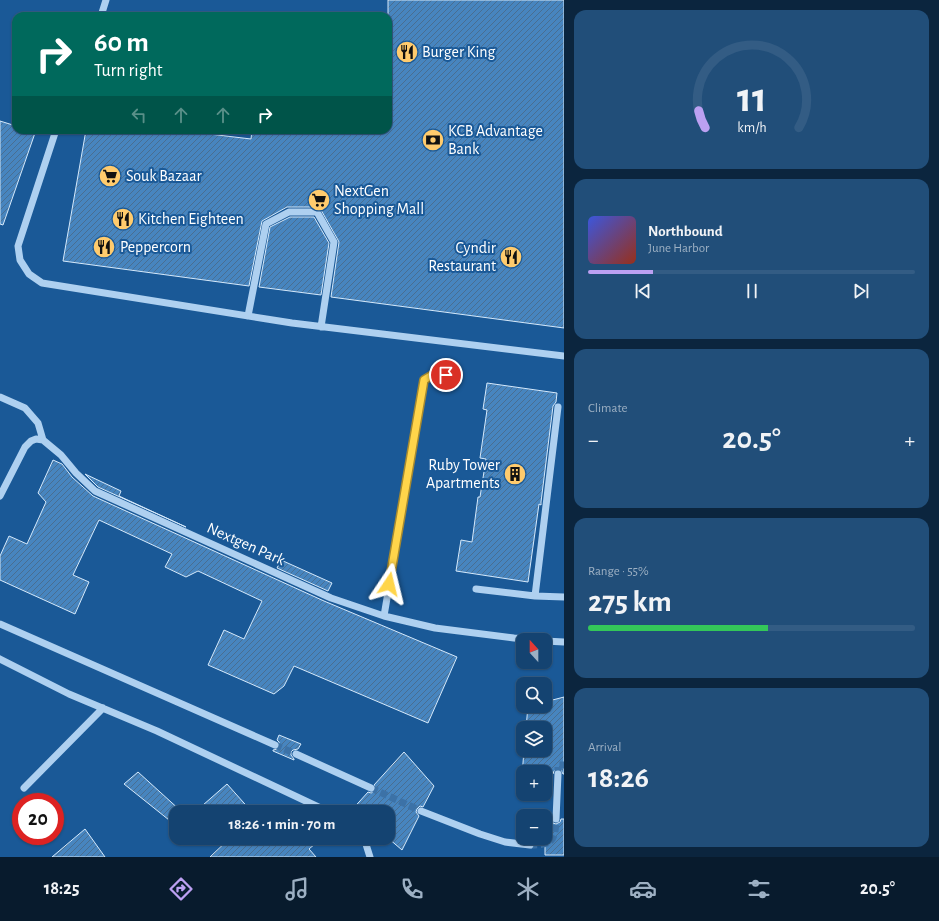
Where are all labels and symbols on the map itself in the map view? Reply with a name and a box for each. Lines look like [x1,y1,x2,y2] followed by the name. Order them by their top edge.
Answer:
[394,39,420,65] restaurant icon: Burger King
[422,44,496,60] place label: Burger King
[448,123,543,157] place label: KCB Advantage Bank
[420,127,446,153] bank icon: KCB Advantage Bank
[97,163,123,189] supermarket icon: Souk Bazaar
[126,168,202,184] place label: Souk Bazaar
[334,183,424,217] place label: NextGen Shopping Mall
[306,187,332,213] supermarket icon: NextGen Shopping Mall
[110,206,136,232] restaurant icon: Kitchen Eighteen
[138,211,244,227] place label: Kitchen Eighteen
[91,234,117,260] restaurant icon: Peppercorn
[120,239,191,255] place label: Peppercorn
[428,240,497,274] place label: Cyndir Restaurant
[498,244,524,270] restaurant icon: Cyndir Restaurant
[429,358,463,392] pin
[426,457,501,491] place label: Ruby Tower Apartments
[502,461,528,487] building icon: Ruby Tower Apartments
[205,520,288,569] street label: Nextgen Park
[368,563,410,605] position arrow
[516,633,552,669] north arrow
[12,793,64,845] speed limit sign: 20

